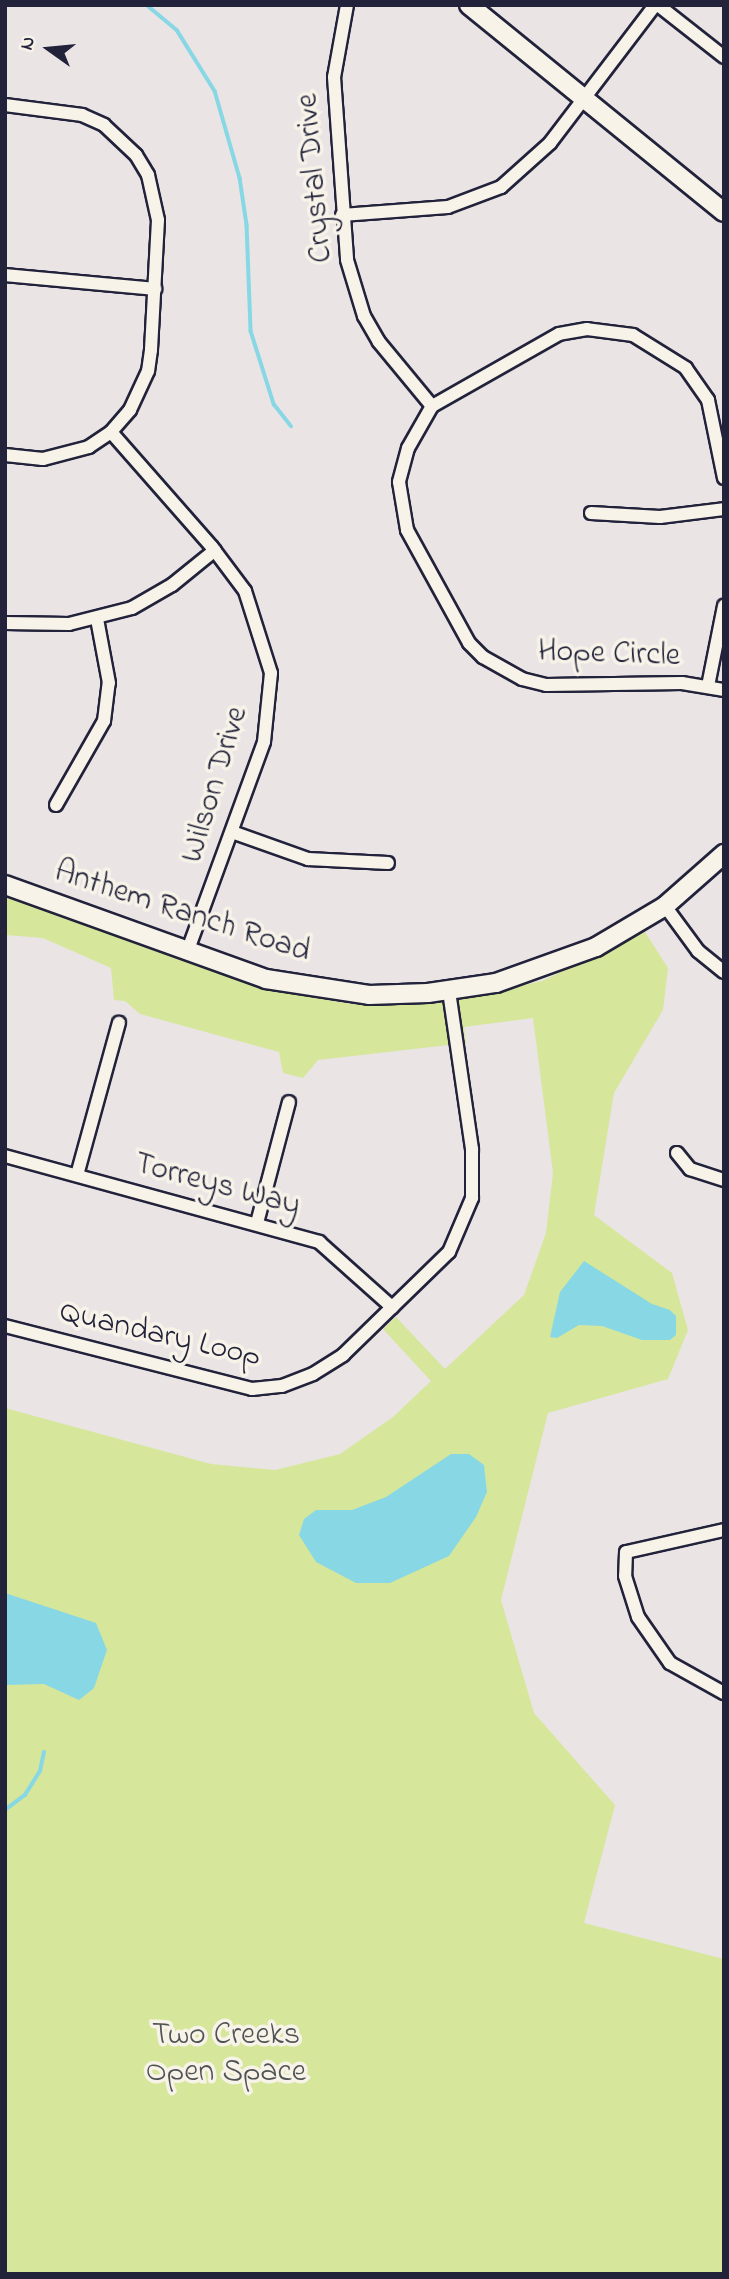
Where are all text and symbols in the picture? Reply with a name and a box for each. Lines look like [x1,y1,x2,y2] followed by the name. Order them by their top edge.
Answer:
[14,14,84,84] north arrow
[14,34,43,53] text: N
[289,92,343,264] street label: Crystal Drive
[537,633,681,677] street label: Hope Circle
[174,702,258,868] street label: Wilson Drive
[49,854,315,972] street label: Anthem Ranch Road
[130,1145,304,1227] street label: Torreys Way
[56,1294,264,1378] street label: Quandary Loop
[146,2018,306,2093] park label: Two Creeks Open Space

